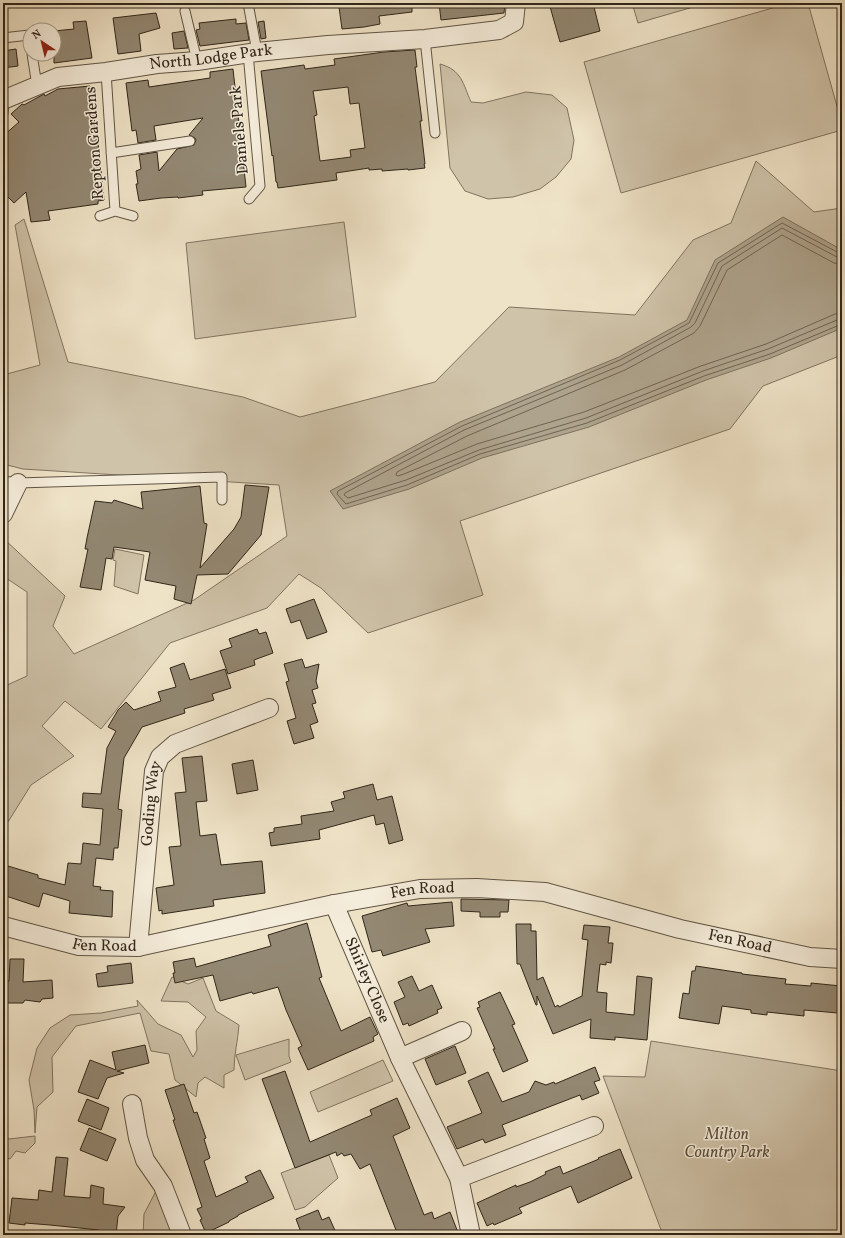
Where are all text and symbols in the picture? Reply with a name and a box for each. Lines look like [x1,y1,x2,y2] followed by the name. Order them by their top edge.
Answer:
[22,22,62,62] north arrow
[30,27,45,43] text: N
[148,39,274,76] street label: North Lodge Park
[225,84,255,175] street label: Daniels Park
[80,85,110,200] street label: Repton Gardens
[136,757,168,847] street label: Goding Way
[389,877,455,905] street label: Fen Road
[706,924,774,959] street label: Fen Road
[69,934,137,958] street label: Fen Road
[339,934,395,1027] street label: Shirley Close
[684,1124,770,1164] park label: Milton Country Park

